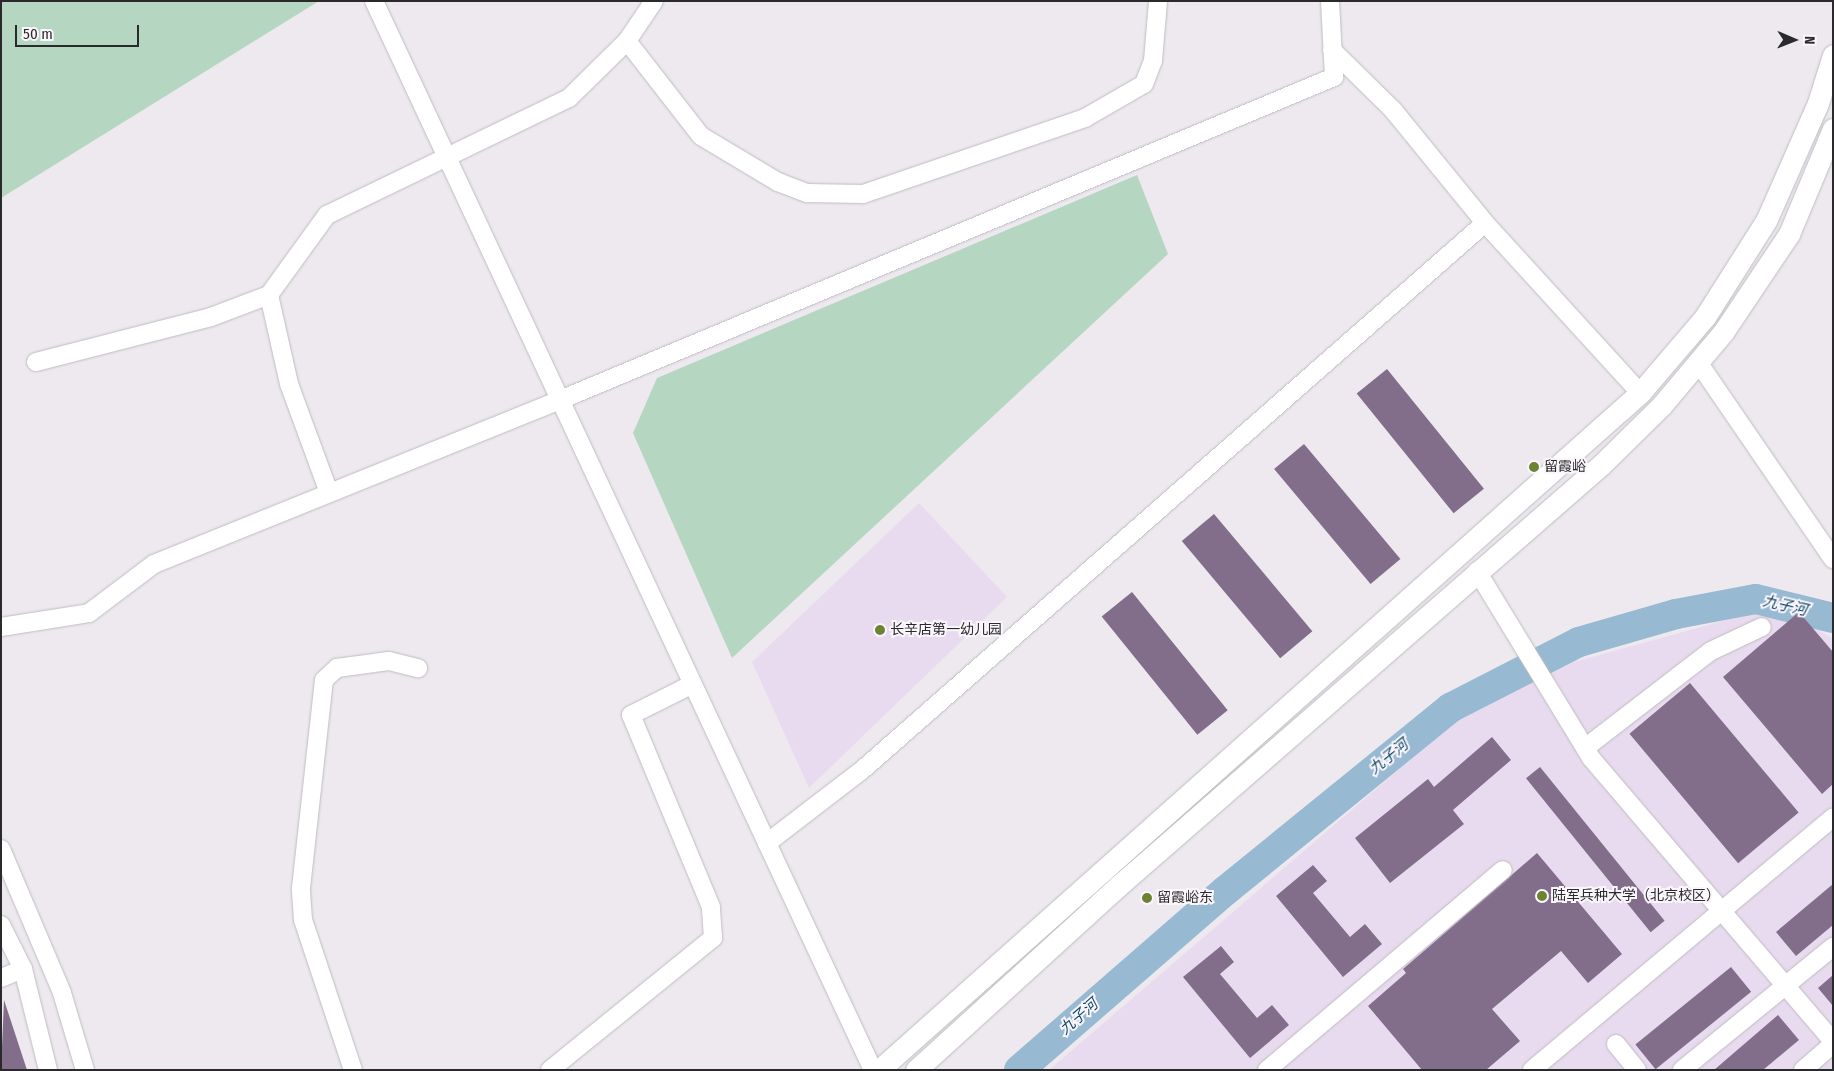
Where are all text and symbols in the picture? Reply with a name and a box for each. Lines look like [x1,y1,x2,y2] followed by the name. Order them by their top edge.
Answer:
[18,15,141,47] scale bar
[1769,15,1819,65] north arrow
[23,25,53,43] text: 50 m
[1801,36,1818,45] text: N
[1544,459,1586,475] place label: 留霞峪
[1528,461,1540,473] marker: 留霞峪
[1761,592,1809,620] water label: 九子河
[890,622,1002,638] place label: 长辛店第一幼儿园
[874,624,886,636] marker: 长辛店第一幼儿园
[1366,736,1412,778] water label: 九子河
[1552,888,1720,904] place label: 陆军兵种大学（北京校区）
[1157,890,1213,906] place label: 留霞峪东
[1536,890,1548,902] marker: 陆军兵种大学（北京校区）
[1141,892,1153,904] marker: 留霞峪东
[1056,995,1102,1039] water label: 九子河

